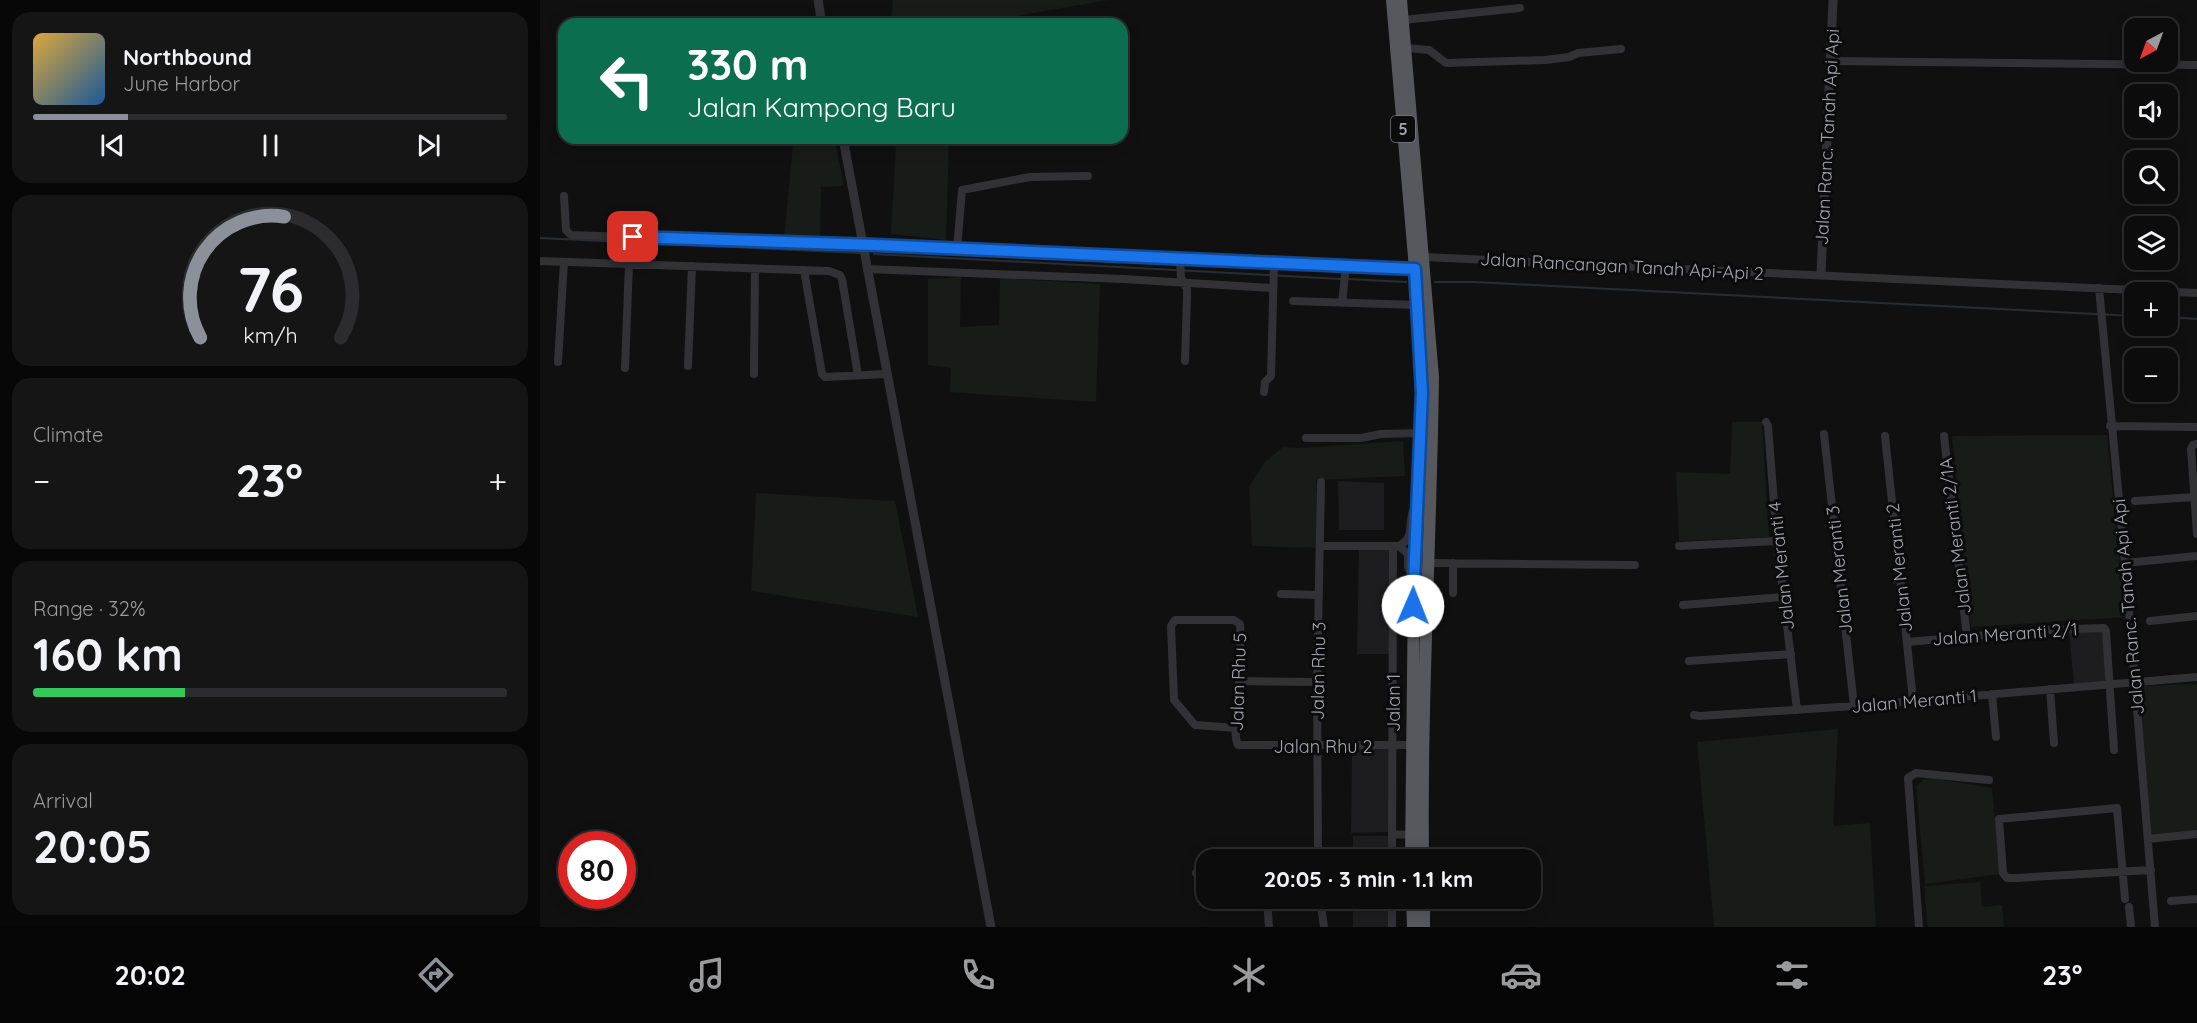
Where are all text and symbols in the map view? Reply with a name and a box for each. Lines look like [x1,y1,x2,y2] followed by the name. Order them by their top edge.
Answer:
[2124,18,2178,72] north arrow
[2124,18,2178,402] map controls
[1810,28,1844,246] street label: Jalan Ranc. Tanah Api Api
[687,38,808,91] text: 330 m
[588,42,666,120] icon: left
[123,43,252,71] text: Northbound
[123,71,240,96] text: June Harbor
[2124,84,2178,138] button: sound
[687,90,956,124] text: Jalan Kampong Baru
[1391,116,1415,142] road number: 5
[96,129,129,162] icon: previous
[254,129,287,162] icon: pause
[412,129,445,162] icon: next
[2124,150,2178,204] button: search
[607,211,658,262] pin
[2124,216,2178,270] button: layers
[616,220,649,253] icon: arrive
[1480,247,1765,285] street label: Jalan Rancangan Tanah Api-Api 2
[237,250,303,328] text: 76
[2124,282,2178,336] button: +
[243,322,297,348] text: km/h
[2124,348,2178,402] button: −
[33,422,103,447] text: Climate
[236,452,303,508] text: 23°
[1934,456,1976,615] street label: Jalan Meranti 2/1A
[33,460,50,501] text: −
[488,460,507,501] text: +
[2107,498,2149,716] street label: Jalan Ranc. Tanah Api Api
[1763,501,1799,631] street label: Jalan Meranti 4
[1881,502,1917,634] street label: Jalan Meranti 2
[1821,505,1857,635] street label: Jalan Meranti 3
[1381,574,1445,638] position arrow
[33,596,145,621] text: Range · 32%
[1932,617,2078,651] street label: Jalan Meranti 2/1
[1306,622,1330,720] street label: Jalan Rhu 3
[33,626,183,682] text: 160 km
[1225,632,1251,732] street label: Jalan Rhu 5
[1382,674,1405,732] street label: Jalan 1
[1850,684,1978,718] street label: Jalan Meranti 1
[1274,735,1373,758] street label: Jalan Rhu 2
[33,788,93,813] text: Arrival
[33,818,152,874] text: 20:05
[558,831,636,909] speed limit sign: 80
[1264,865,1473,893] text: 20:05 · 3 min · 1.1 km
[415,954,457,996] icon: directions
[686,954,728,996] icon: music
[957,954,999,996] icon: phone
[1228,954,1270,996] icon: climate
[1500,954,1542,996] icon: car
[1771,954,1813,996] icon: filters
[115,958,186,992] text: 20:02
[2042,958,2082,992] text: 23°

